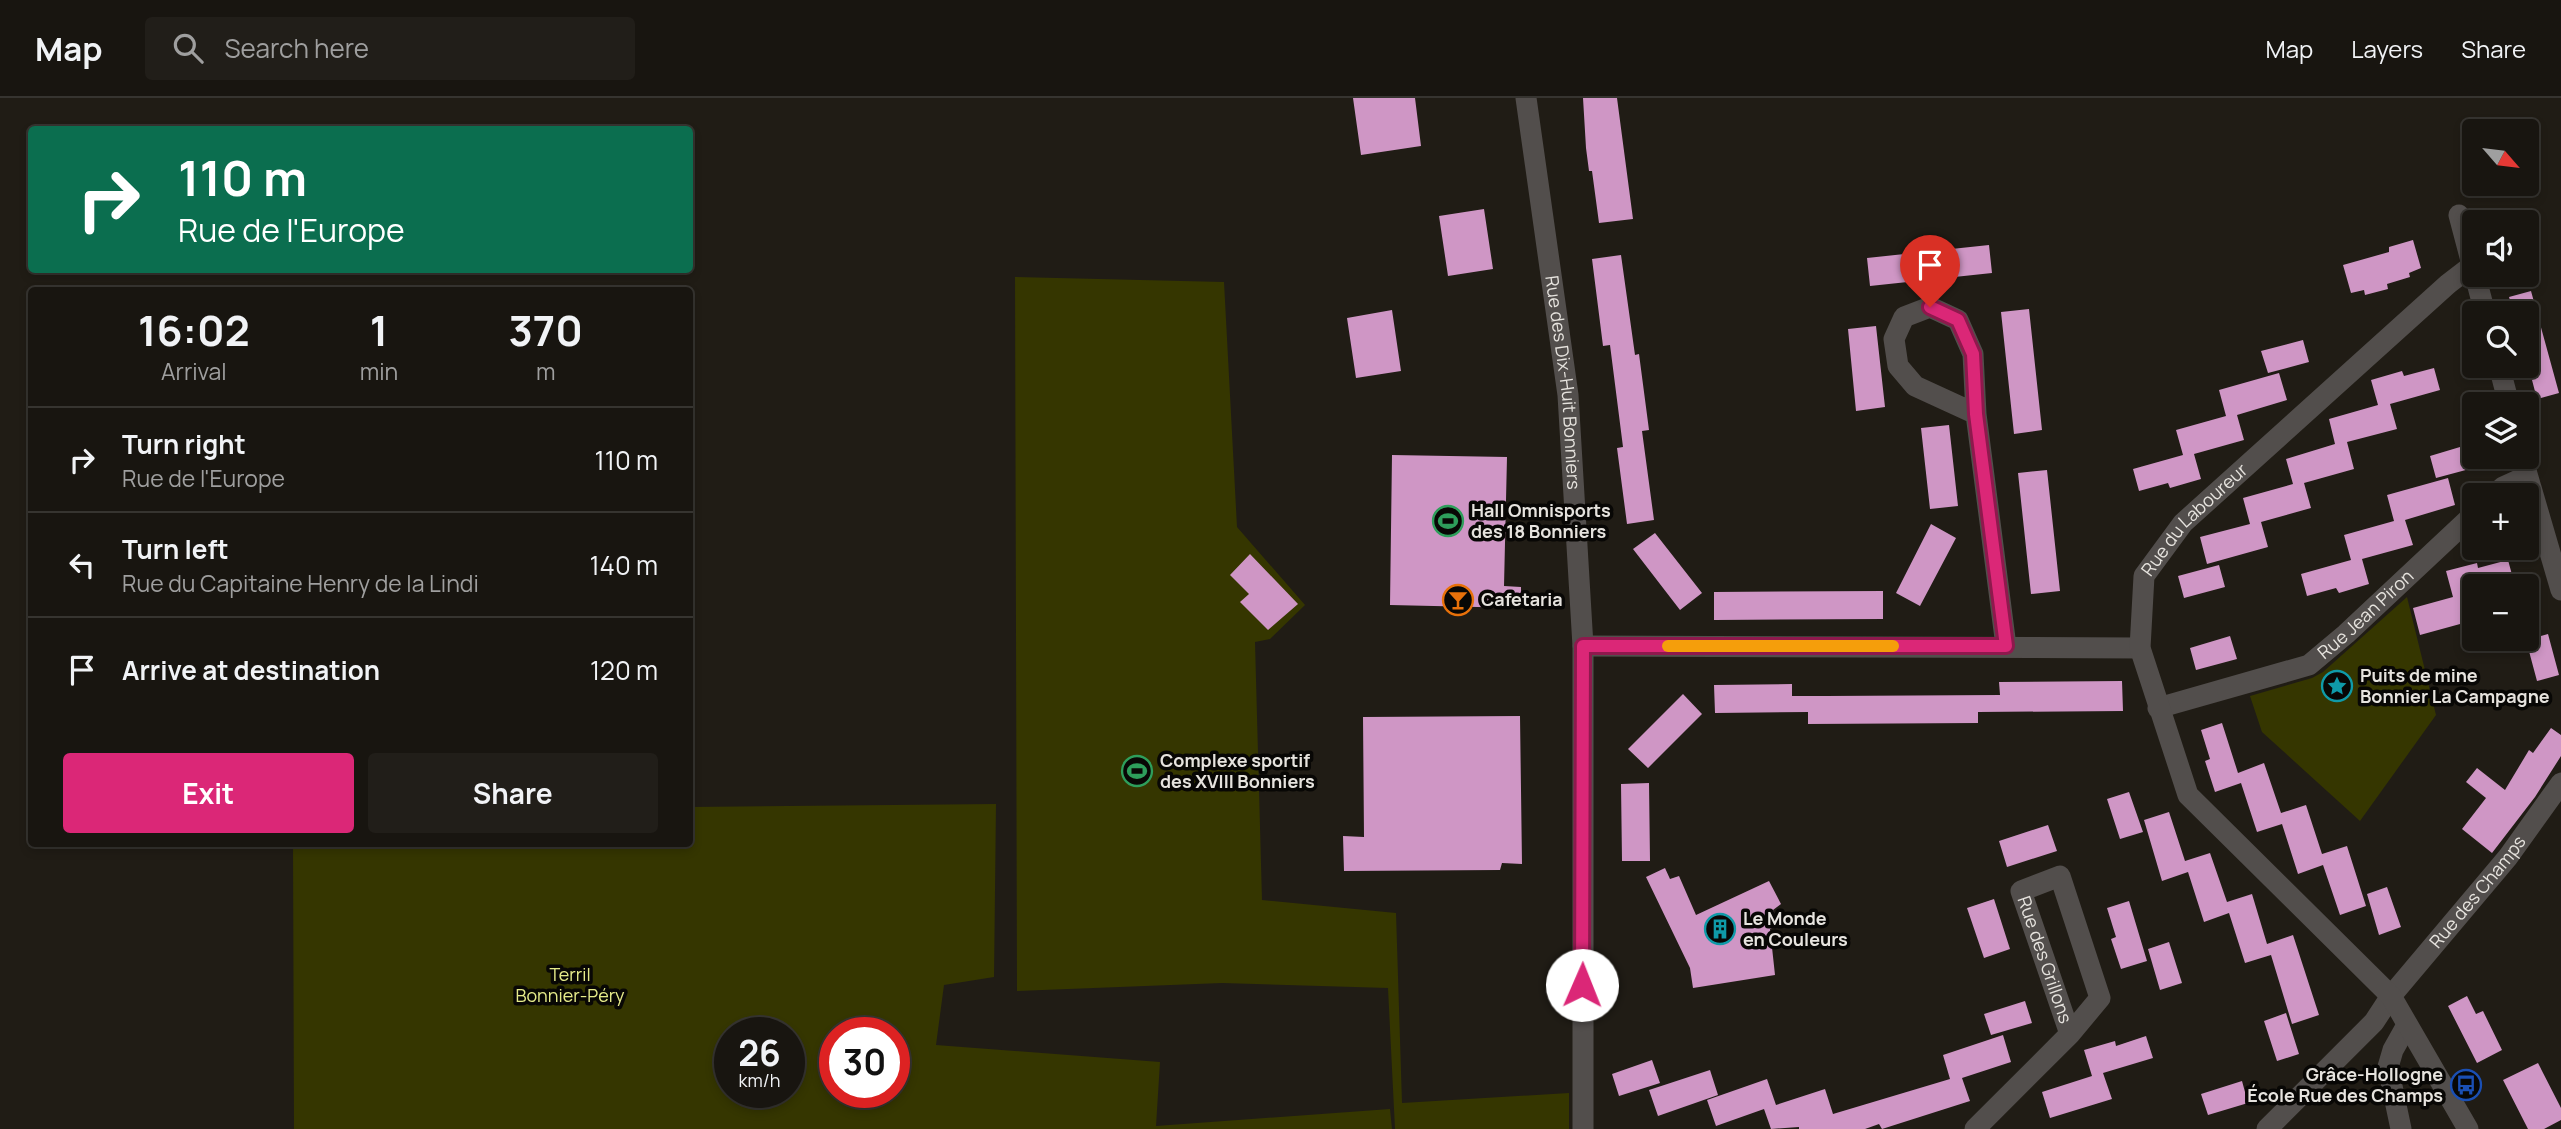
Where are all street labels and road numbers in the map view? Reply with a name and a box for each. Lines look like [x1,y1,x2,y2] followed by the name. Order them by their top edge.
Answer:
[1540,274,1587,490] street label: Rue des Dix-Huit Bonniers
[2135,457,2253,580] street label: Rue du Laboureur
[2312,564,2418,664] street label: Rue Jean Piron
[2424,830,2531,953] street label: Rue des Champs
[2013,893,2078,1026] street label: Rue des Grillons

